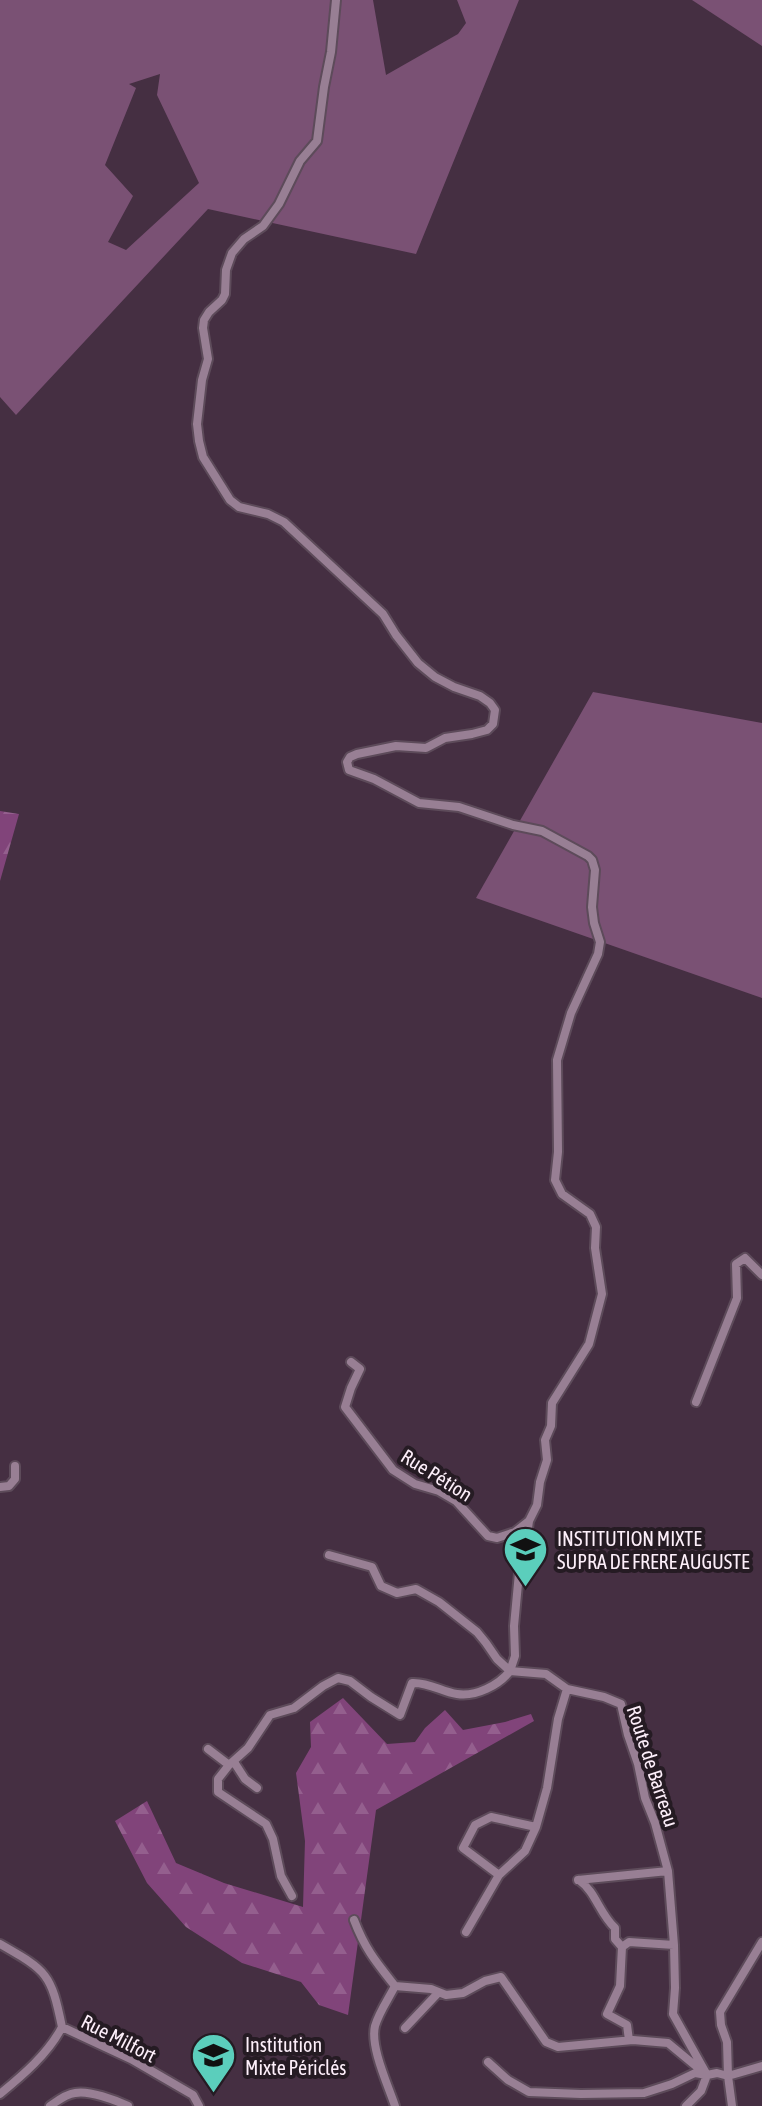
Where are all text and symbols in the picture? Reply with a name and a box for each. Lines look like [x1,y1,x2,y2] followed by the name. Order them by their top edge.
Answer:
[397,1444,477,1506] street label: Rue Pétion
[502,1526,550,1589] school or university icon: INSTITUTION MIXTE SUPRA DE FRERE AUGUSTE
[557,1527,750,1573] place label: INSTITUTION MIXTE SUPRA DE FRERE AUGUSTE
[623,1702,683,1830] street label: Route de Barreau
[78,2009,161,2067] street label: Rue Milfort
[190,2032,238,2095] school or university icon: Institution Mixte Périclés
[245,2033,346,2079] place label: Institution Mixte Périclés

